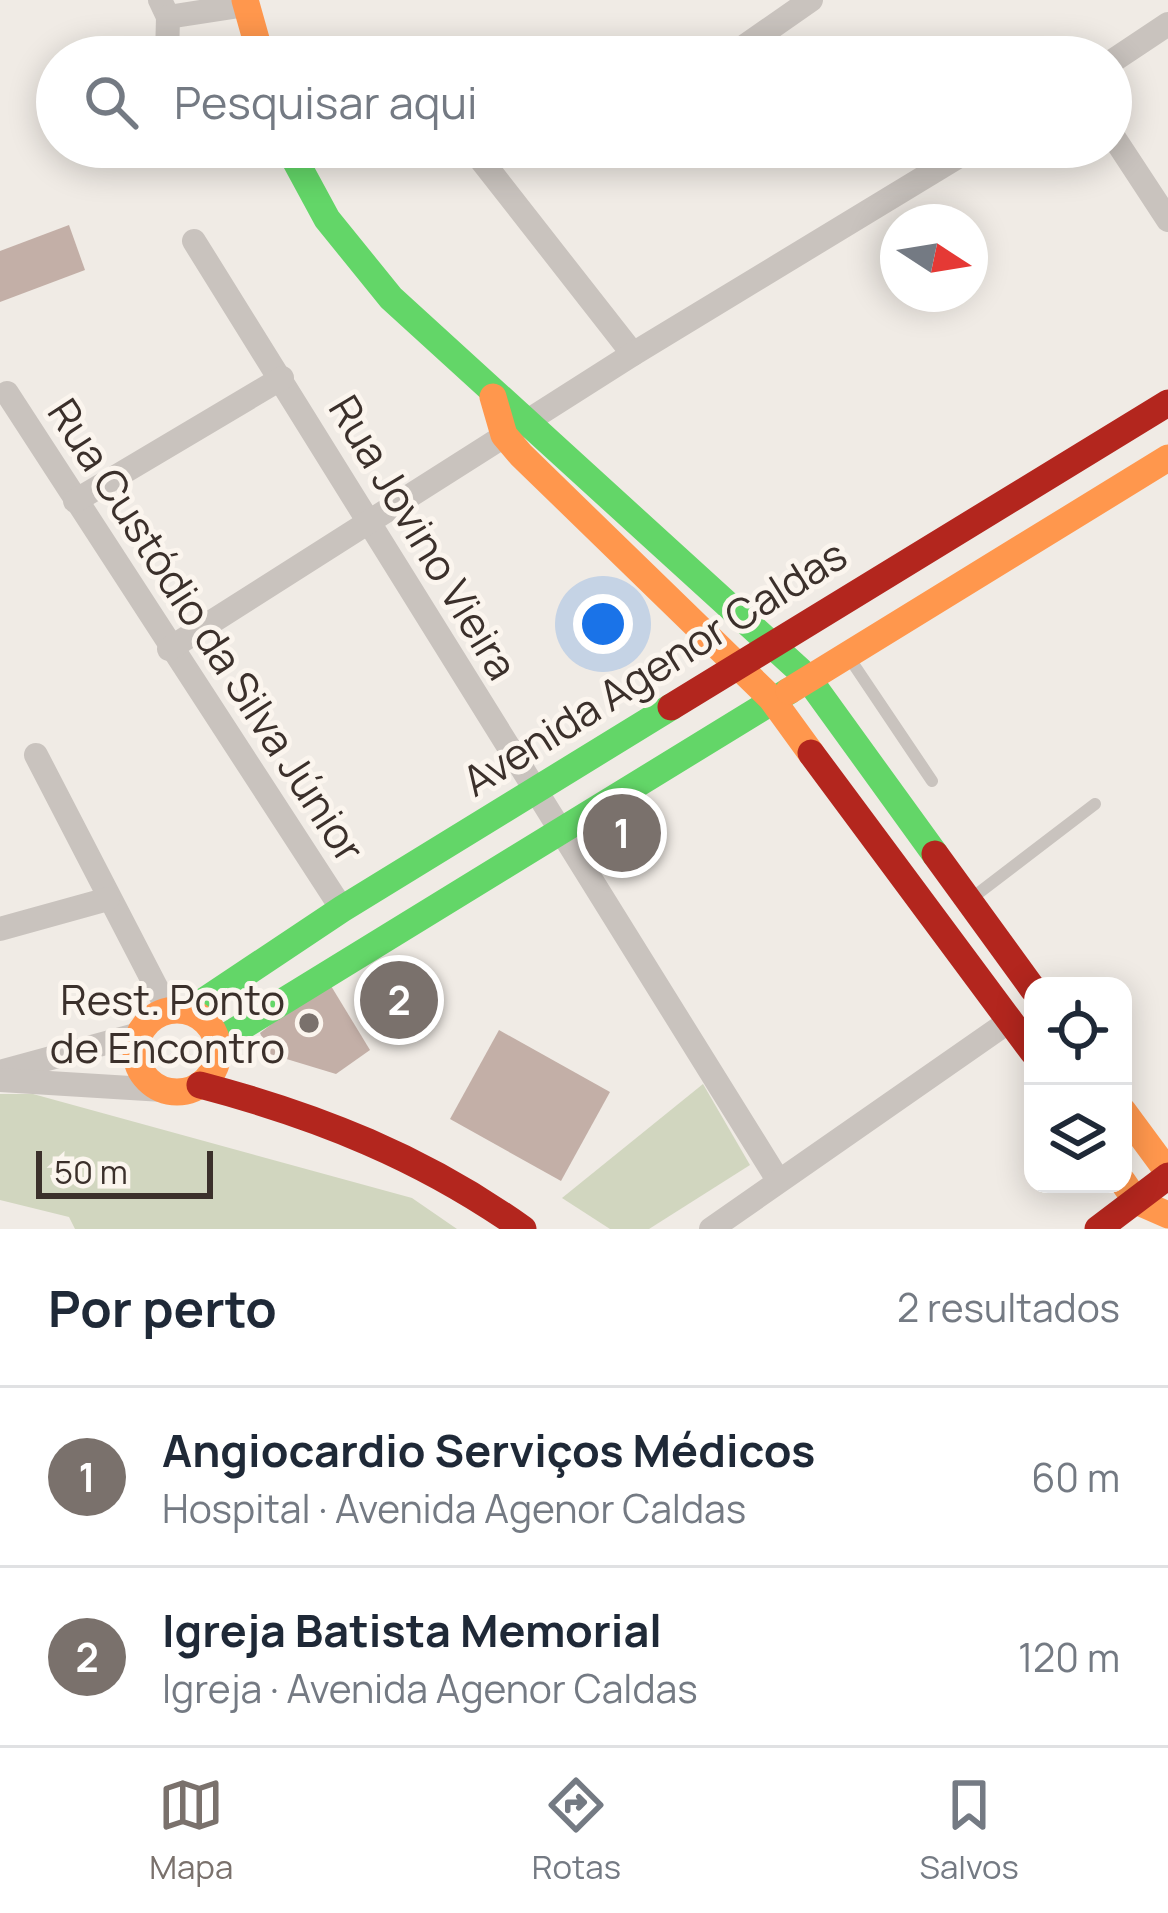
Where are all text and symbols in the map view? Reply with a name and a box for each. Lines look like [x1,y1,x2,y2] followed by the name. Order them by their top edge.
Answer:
[36,36,1132,168] search box
[78,69,144,135] icon: search
[174,71,478,133] text: Pesquisar aqui
[880,204,988,312] north arrow
[316,384,532,690] street label: Rua Jovino Vieira
[35,387,379,873] street label: Rua Custódio da Silva Júnior
[451,525,857,809] street label: Avenida Agenor Caldas
[573,594,633,654] your location
[583,788,661,878] pin: 1
[360,955,438,1045] pin: 2
[50,970,285,1076] place label: Rest. Ponto de Encontro
[1024,977,1132,1193] map controls
[1024,977,1132,1085] button: locate
[296,1010,322,1036] marker: Rest. Ponto de Encontro
[1024,1085,1132,1193] button: layers
[36,1145,213,1198] scale bar
[54,1149,128,1194] text: 50 m
[48,1273,277,1342] text: Por perto
[897,1280,1120,1334] text: 2 resultados
[162,1419,815,1481] text: Angiocardio Serviços Médicos
[78,1450,96,1504] text: 1
[1031,1450,1120,1504] text: 60 m
[162,1481,746,1535] text: Hospital · Avenida Agenor Caldas
[162,1599,662,1661] text: Igreja Batista Memorial
[75,1630,99,1684] text: 2
[1018,1630,1120,1684] text: 120 m
[162,1661,698,1715] text: Igreja · Avenida Agenor Caldas
[149,1772,233,1889] tab: Mapa
[532,1772,621,1889] tab: Rotas
[920,1772,1019,1889] tab: Salvos

